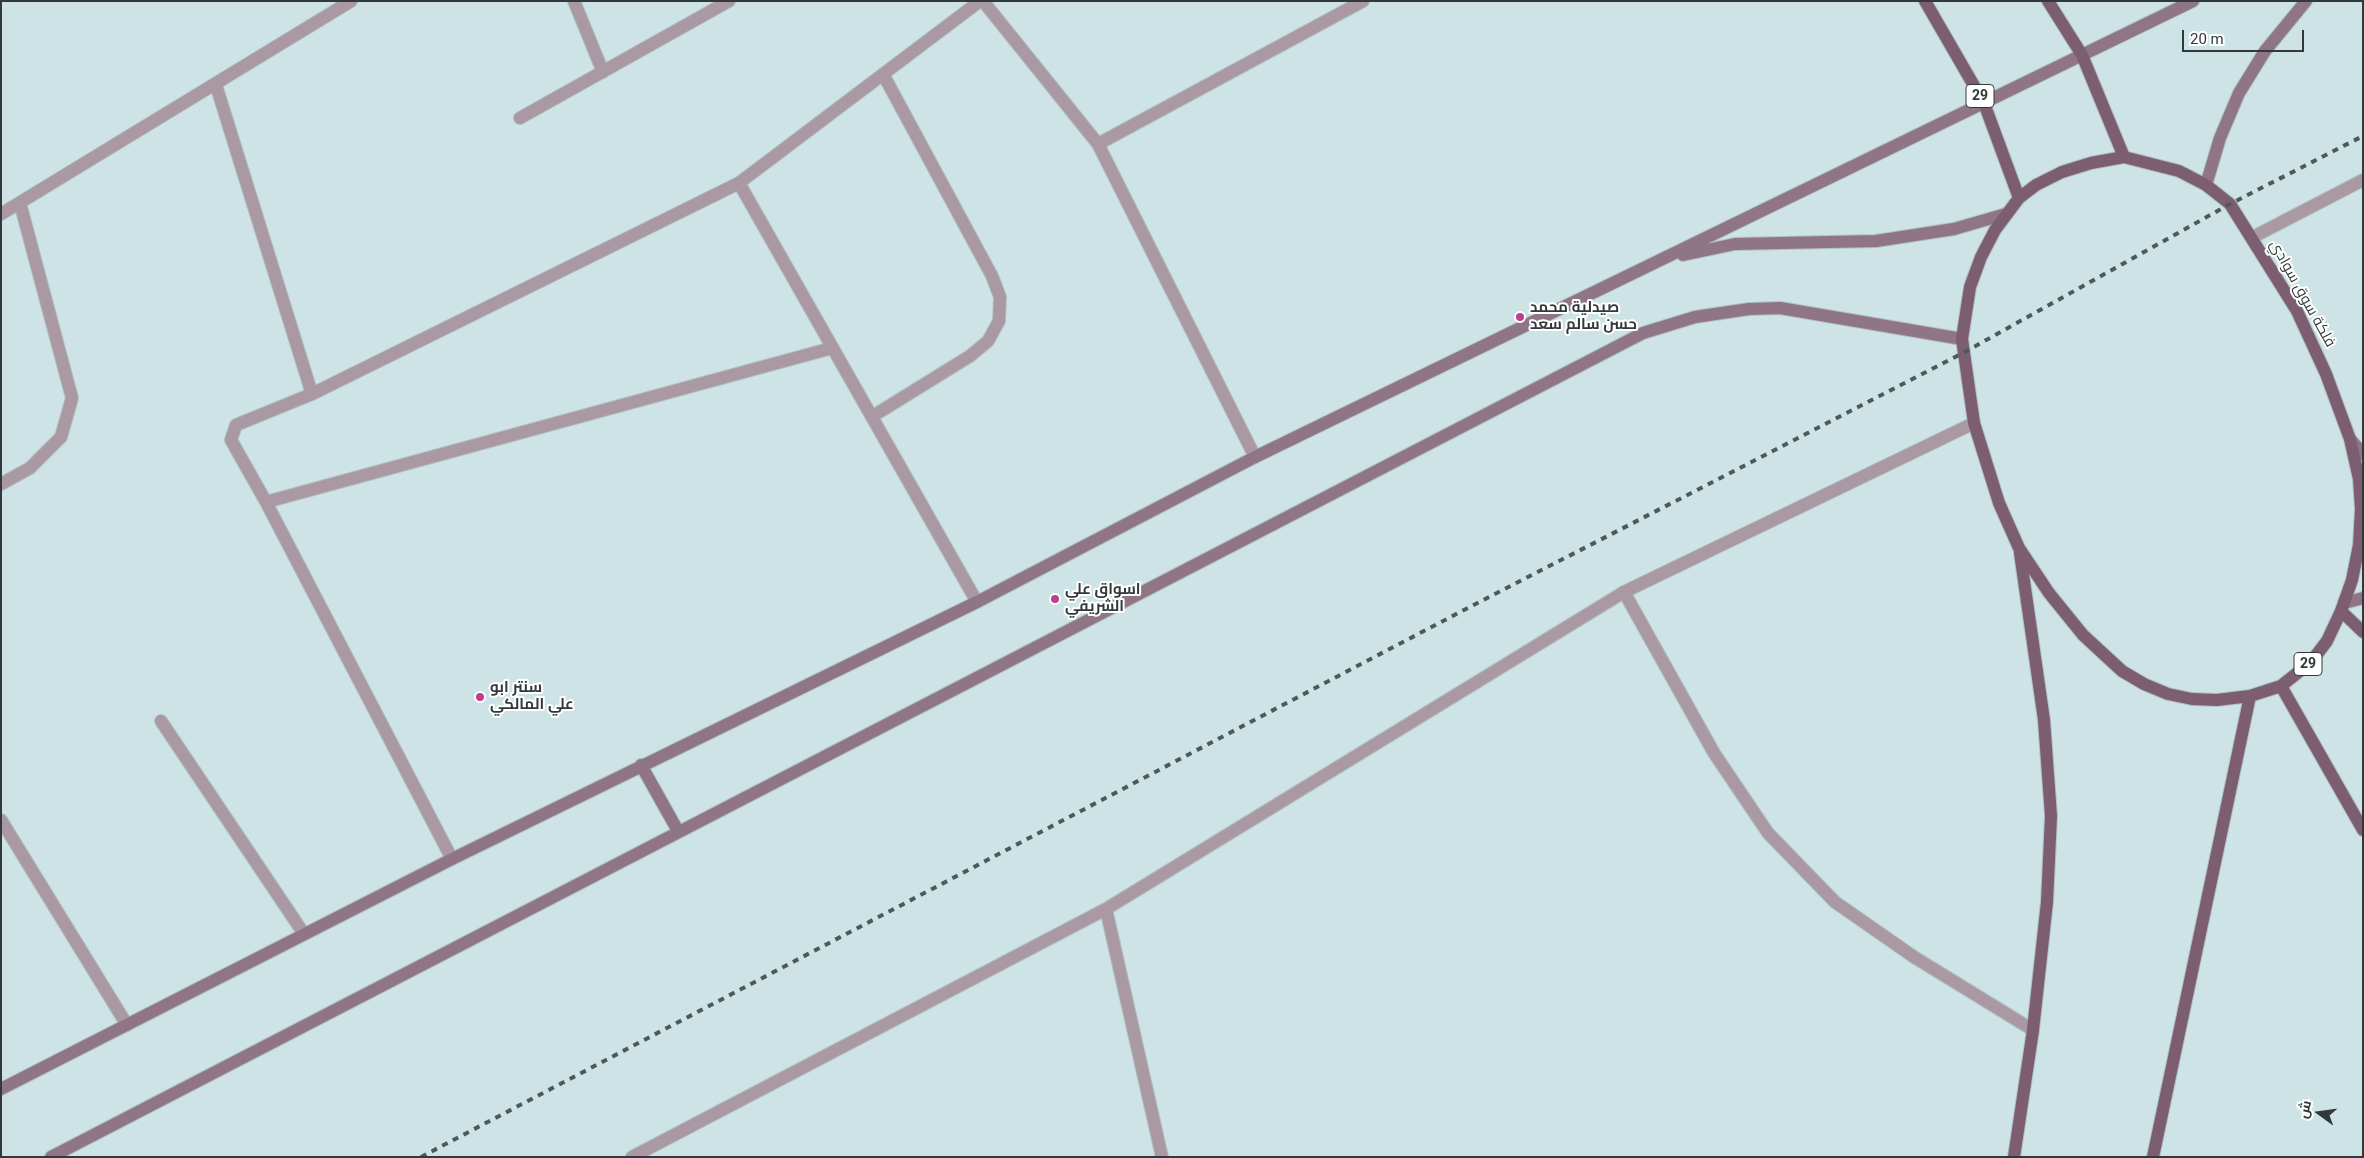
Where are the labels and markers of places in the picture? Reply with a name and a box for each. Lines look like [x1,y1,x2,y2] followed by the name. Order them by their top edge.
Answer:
[1530,299,1637,334] place label: صيدلية محمد حسن سالم سعد
[1514,311,1526,323] marker: صيدلية محمد حسن سالم سعد
[1065,581,1141,616] place label: اسواق علي الشريفي
[1049,593,1061,605] marker: اسواق علي الشريفي
[490,679,574,714] place label: سنتر ابو علي المالكي
[474,691,486,703] marker: سنتر ابو علي المالكي

